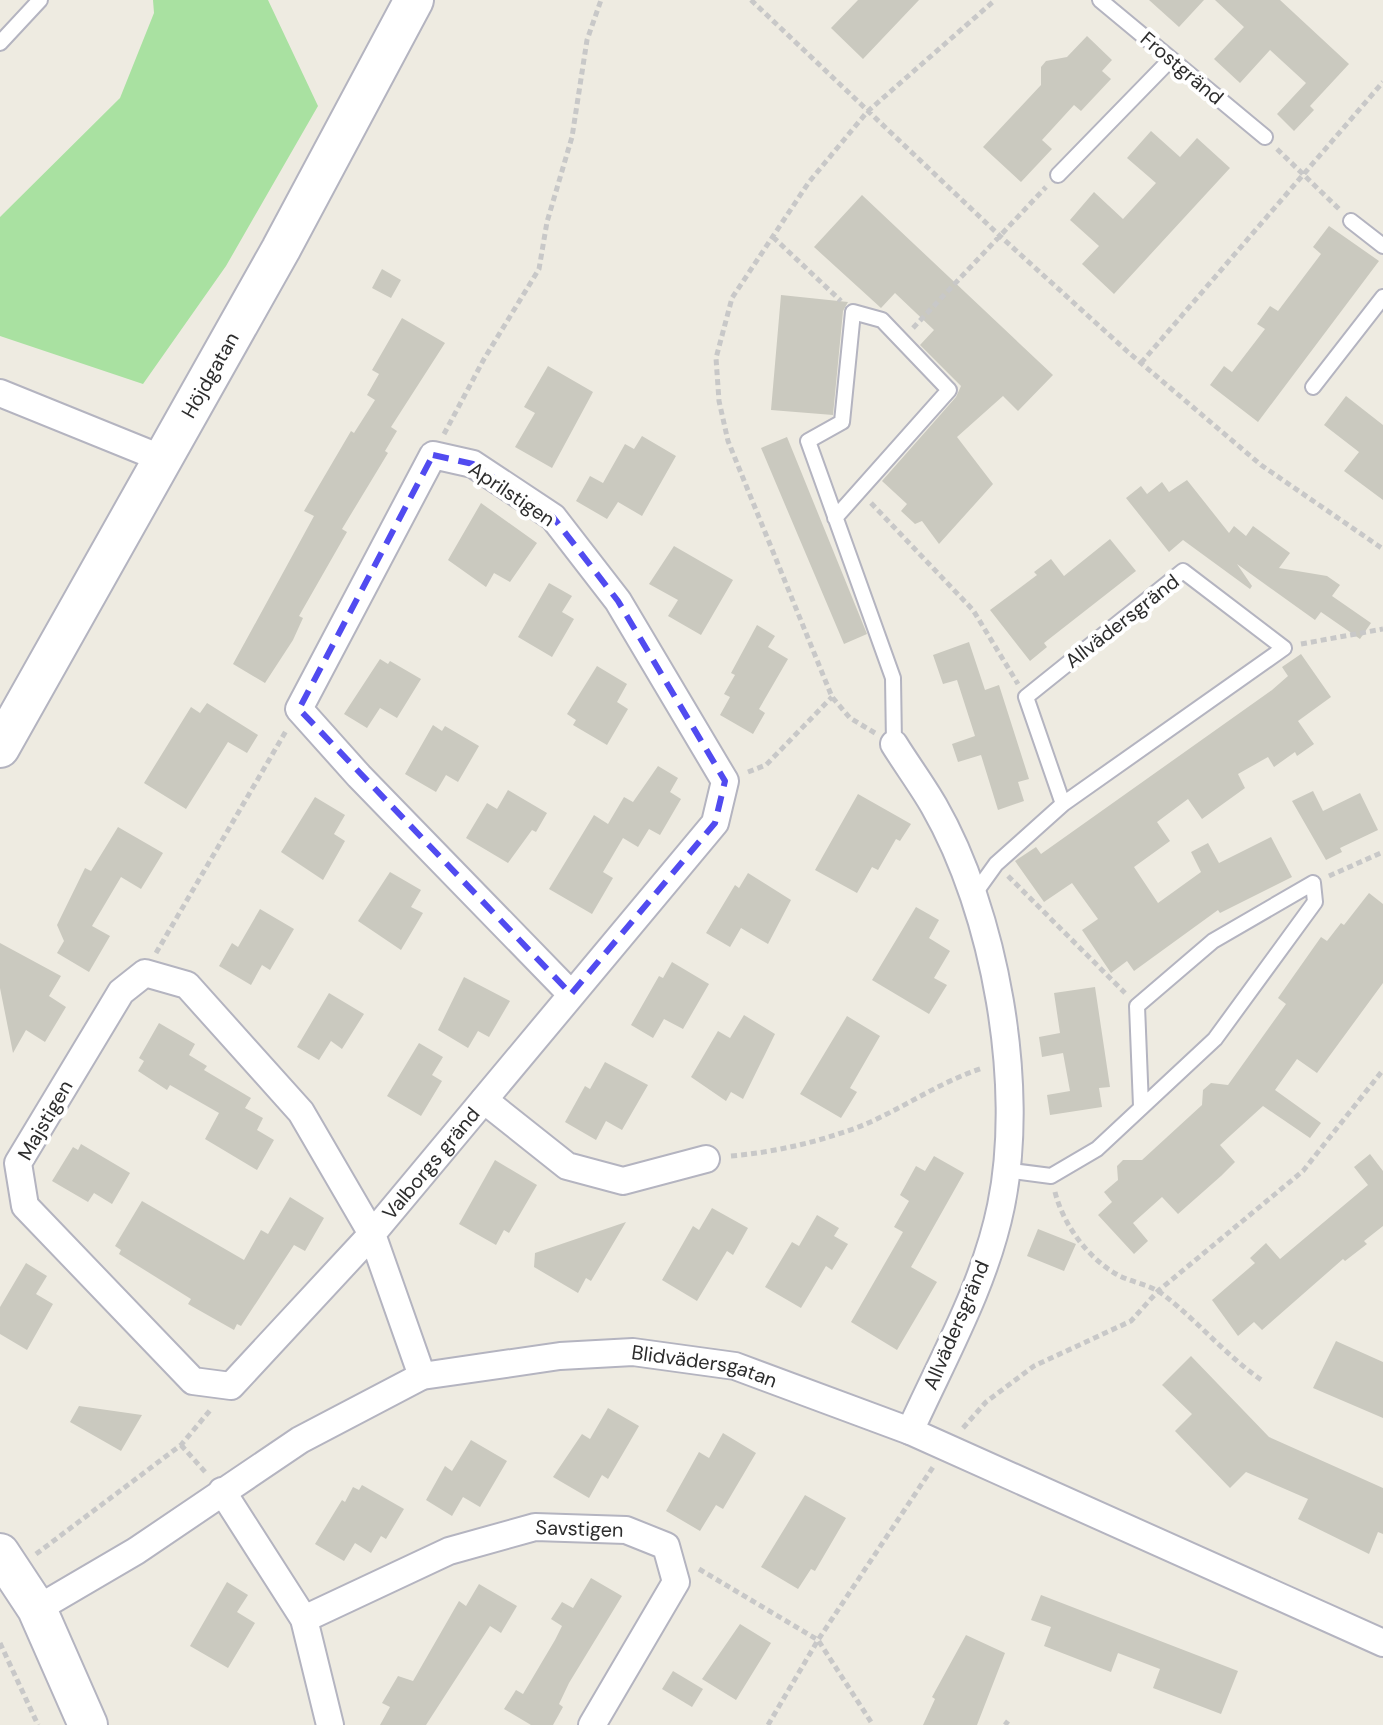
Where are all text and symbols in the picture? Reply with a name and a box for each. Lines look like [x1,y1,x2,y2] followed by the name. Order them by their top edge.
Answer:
[1135,26,1229,110] street label: Frostgränd
[175,327,245,423] street label: Höjdgatan
[464,456,560,532] street label: Aprilstigen
[1060,568,1184,674] street label: Allvädersgränd
[12,1075,78,1165] street label: Majstigen
[376,1102,485,1225] street label: Valborgs gränd
[917,1256,995,1394] street label: Allvädersgränd
[630,1339,781,1394] street label: Blidvädersgatan
[535,1514,624,1543] street label: Savstigen

